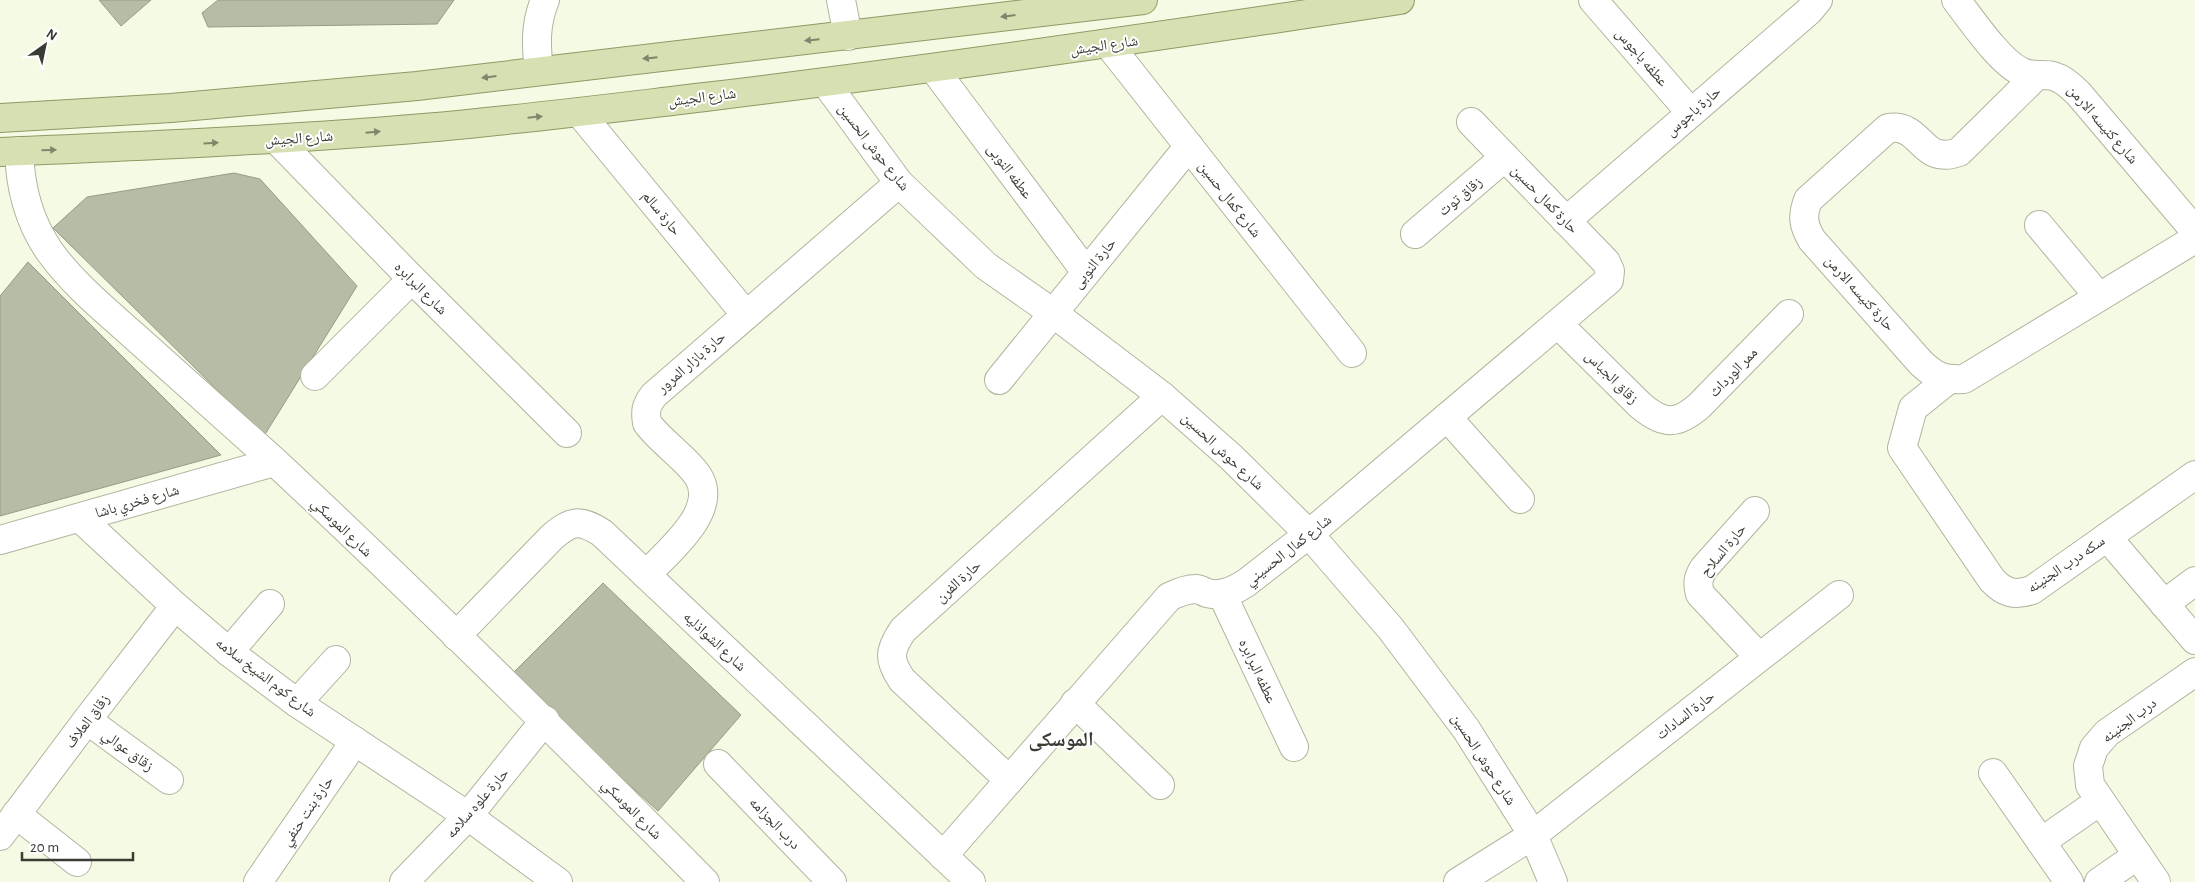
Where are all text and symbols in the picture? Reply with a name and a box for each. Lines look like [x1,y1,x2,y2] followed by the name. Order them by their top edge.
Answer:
[999,13,1015,21] one-way arrow
[20,20,70,70] north arrow
[1611,25,1671,91] street label: عطفه باجوس
[44,26,59,43] text: N
[1069,33,1139,60] street label: شارع الجيش
[803,36,819,44] one-way arrow
[642,54,658,62] one-way arrow
[480,73,496,81] one-way arrow
[2063,82,2141,168] street label: شارع كنيسه الارمن
[1663,83,1725,141] street label: حارة باجوس
[667,86,737,111] street label: شارع الجيش
[833,101,912,195] street label: شارع حوش الحسين
[527,112,543,120] one-way arrow
[365,128,381,136] one-way arrow
[264,129,334,150] street label: شارع الجيش
[203,139,219,147] one-way arrow
[983,141,1035,203] street label: عطفه النوبى
[41,146,57,154] one-way arrow
[1194,158,1264,242] street label: شارع كمال حسين
[1507,162,1581,238] street label: حارة كمال حسين
[1436,174,1486,220] street label: زقاق توت
[638,188,684,240] street label: حارة سالم
[1070,235,1121,293] street label: حارة النوبى
[1821,253,1898,336] street label: حارة كنيسه الارمن
[390,259,450,319] street label: شارع البرابره
[654,329,729,397] street label: حارة بازار المرور
[1706,345,1761,401] street label: ممر الورداث
[1581,348,1641,408] street label: زقاق الجباس
[1177,410,1267,495] street label: شارع حوش الحسين
[93,482,182,524] street label: شارع فخري باشا
[306,495,375,563] street label: شارع الموسكي
[1242,512,1337,592] street label: شارع كمال الحسيني
[1698,521,1751,581] street label: حارة السلاح
[2025,533,2108,597] street label: سكه درب الجنينه
[933,557,986,607] street label: حارة الفرن
[679,609,749,676] street label: شارع الشواذليه
[212,635,319,722] street label: شارع كوم الشيخ سلامه
[1235,637,1279,707] street label: عطفه البرابره
[1653,688,1718,744] street label: حارة السادات
[62,692,114,752] street label: زقاق العلاف
[2099,695,2160,746] street label: درب الجنينه
[1447,711,1519,809] street label: شارع حوش الحسين
[97,727,156,777] street label: زقاق عوالي
[1028,730,1094,752] district label: الموسكى
[443,765,513,842] street label: حارة علوه سلامه
[279,773,340,851] street label: حارة بنت حنفي
[596,776,665,845] street label: شارع الموسكي
[746,794,803,853] street label: درب الجزامه
[22,830,134,862] scale bar
[30,840,59,855] text: 20 m

